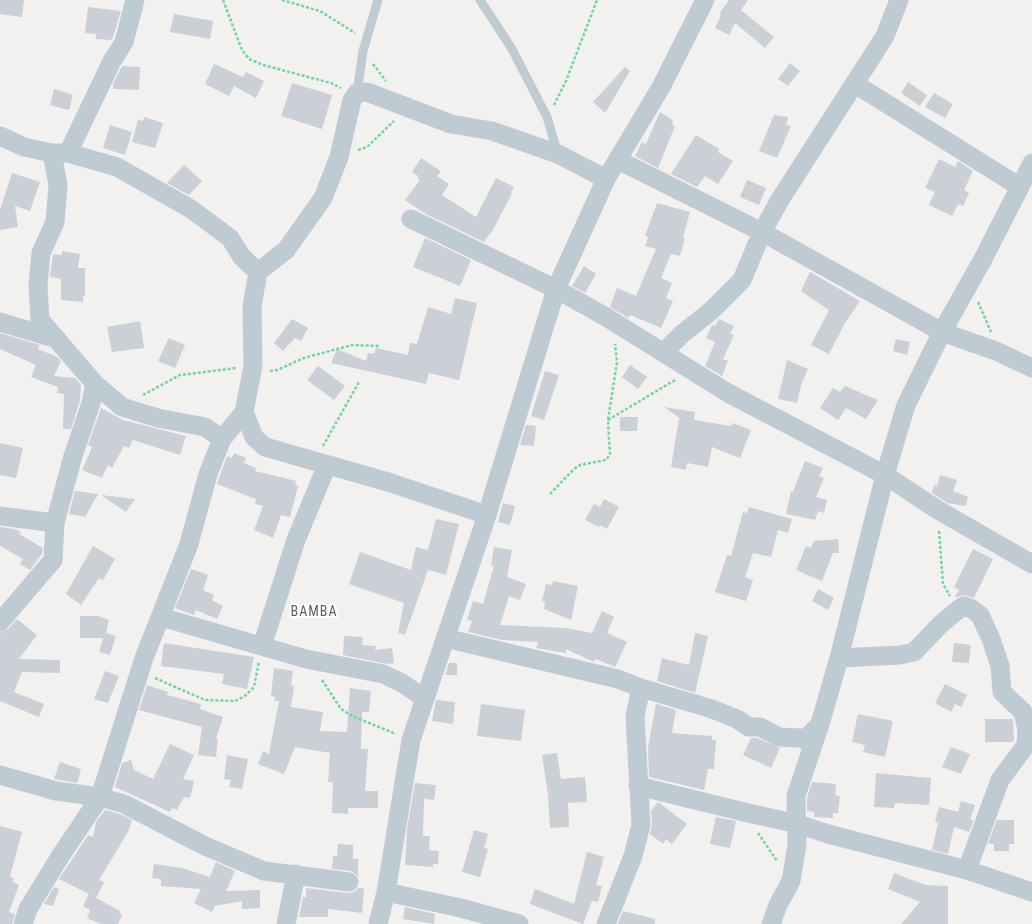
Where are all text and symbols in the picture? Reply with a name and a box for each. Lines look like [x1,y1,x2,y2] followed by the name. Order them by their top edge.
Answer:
[290,604,338,620] district label: BAMBA

